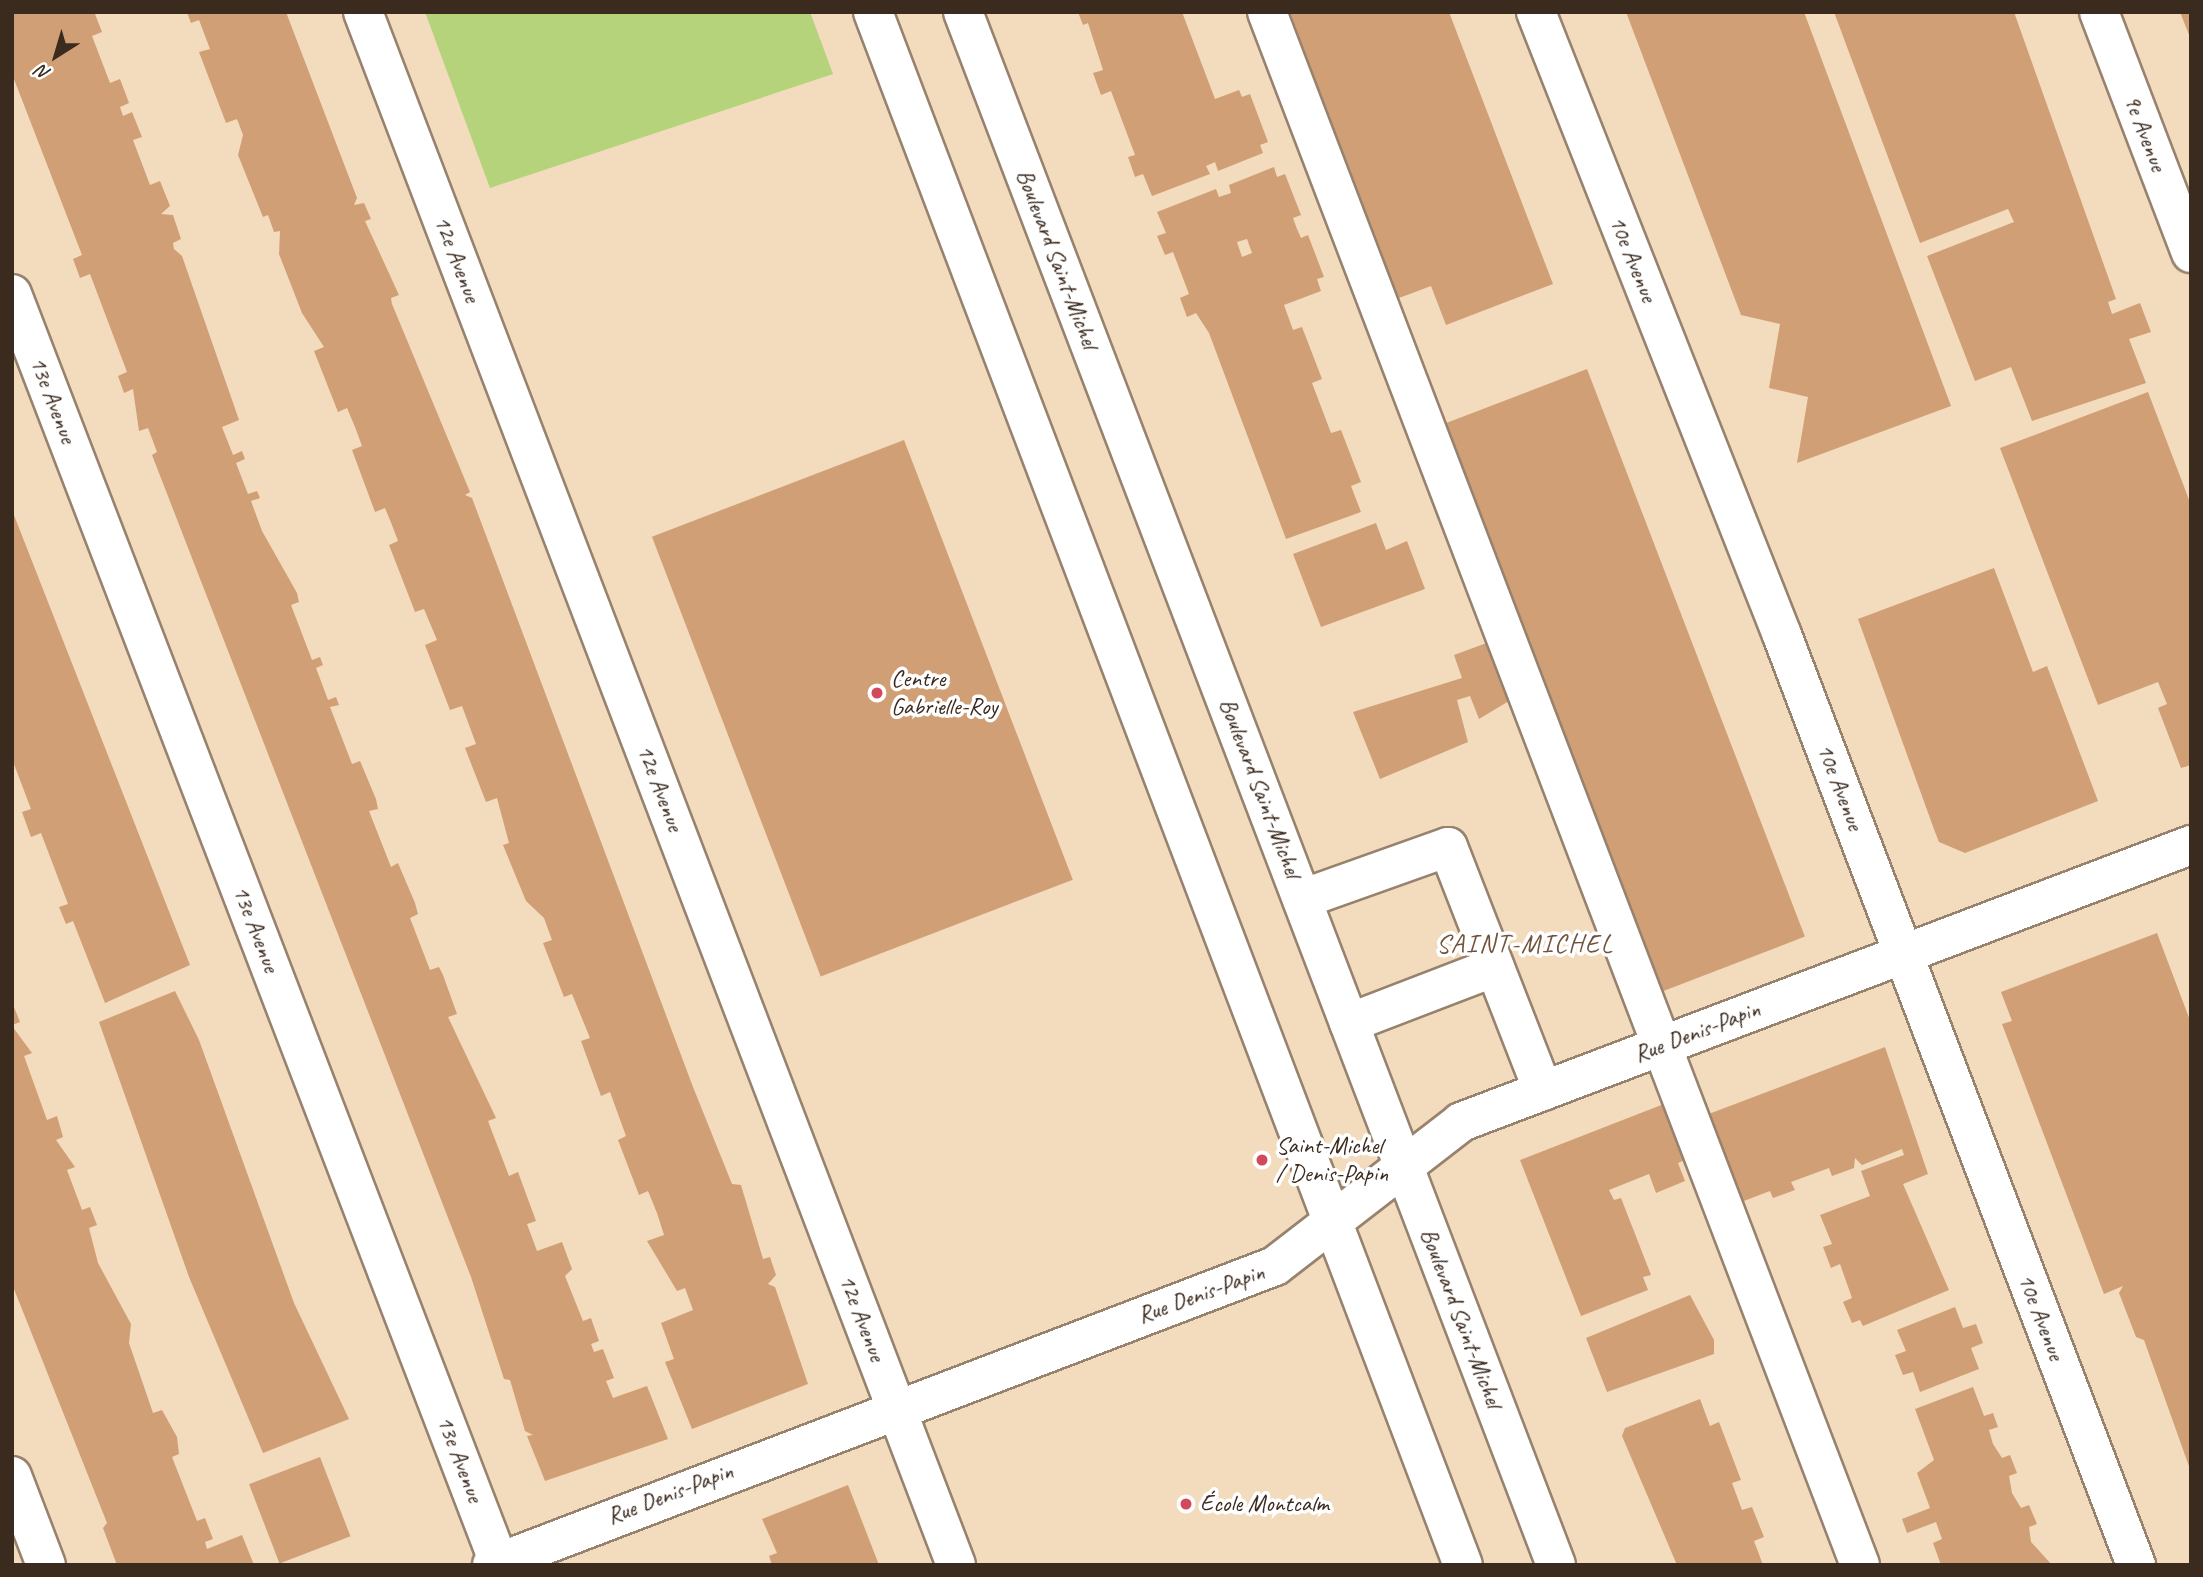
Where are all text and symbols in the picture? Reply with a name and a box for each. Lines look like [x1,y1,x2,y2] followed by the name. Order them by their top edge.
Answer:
[21,21,91,91] north arrow
[31,60,55,86] text: N
[2117,91,2173,175] street label: 9e Avenue
[1009,165,1105,353] street label: Boulevard Saint-Michel
[427,212,487,306] street label: 12e Avenue
[1603,212,1663,306] street label: 10e Avenue
[23,353,83,447] street label: 13e Avenue
[891,665,997,721] place label: Centre Gabrielle-Roy
[869,685,885,701] marker: Centre Gabrielle-Roy
[1212,694,1308,882] street label: Boulevard Saint-Michel
[1810,740,1870,834] street label: 10e Avenue
[630,741,690,835] street label: 12e Avenue
[226,882,286,976] street label: 13e Avenue
[1438,928,1612,960] district label: SAINT-MICHEL
[1630,995,1764,1069] street label: Rue Denis-Papin
[1276,1132,1388,1188] place label: Saint-Michel / Denis-Papin
[1254,1152,1270,1168] marker: Saint-Michel / Denis-Papin
[1413,1224,1509,1412] street label: Boulevard Saint-Michel
[1134,1258,1268,1330] street label: Rue Denis-Papin
[2011,1270,2071,1364] street label: 10e Avenue
[832,1271,892,1365] street label: 12e Avenue
[430,1412,490,1506] street label: 13e Avenue
[603,1457,737,1531] street label: Rue Denis-Papin
[1200,1490,1330,1518] place label: École Montcalm
[1178,1496,1194,1512] marker: École Montcalm

